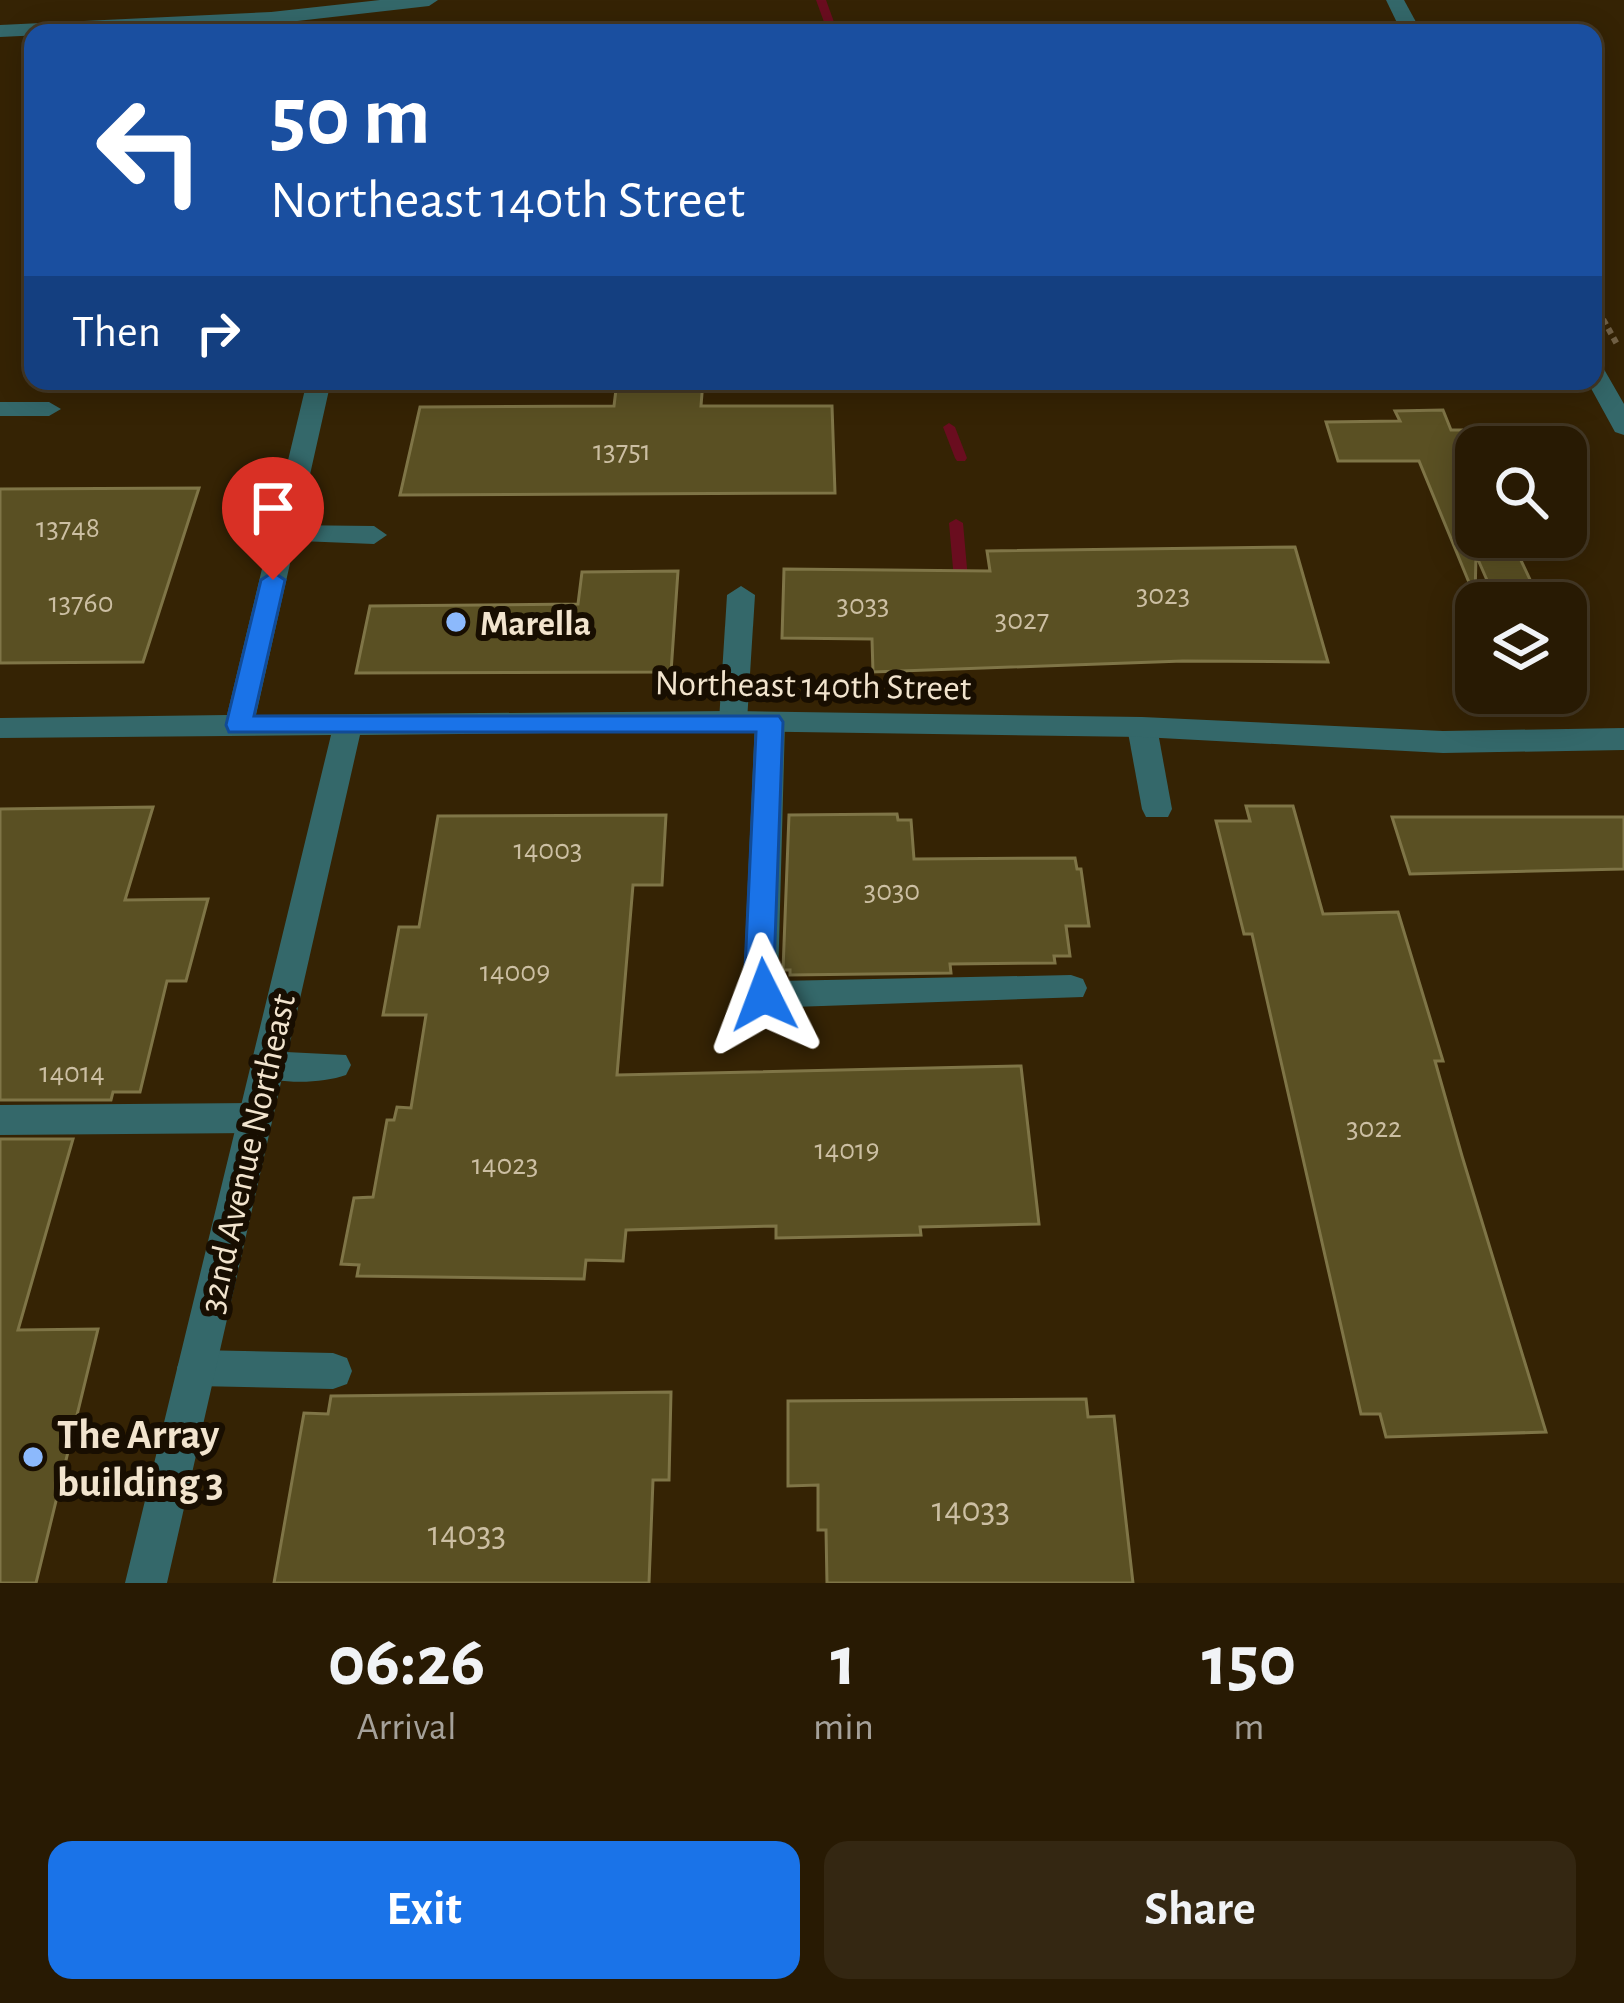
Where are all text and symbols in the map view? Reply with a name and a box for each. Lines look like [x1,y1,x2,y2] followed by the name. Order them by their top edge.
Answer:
[72,72,228,228] icon: left
[270,76,431,160] text: 50 m
[270,174,745,228] text: Northeast 140th Street
[185,300,251,366] icon: right
[72,310,161,355] text: Then
[1455,426,1587,714] map controls
[1455,426,1587,558] button: search
[593,436,651,466] house number: 13751
[222,457,324,580] pin
[240,475,306,541] icon: arrive
[36,513,100,543] house number: 13748
[1136,580,1190,610] house number: 3023
[1455,582,1587,714] button: layers
[48,588,114,618] house number: 13760
[837,590,889,620] house number: 3033
[995,605,1049,635] house number: 3027
[480,606,591,642] place label: Marella
[443,609,469,635] marker: Marella
[654,665,972,707] street label: Northeast 140th Street
[514,835,582,865] house number: 14003
[864,876,920,906] house number: 3030
[701,932,827,1058] position arrow
[480,957,550,987] house number: 14009
[194,990,302,1316] street label: 32nd Avenue Northeast
[39,1058,105,1088] house number: 14014
[1346,1113,1402,1143] house number: 3022
[814,1135,880,1165] house number: 14019
[472,1150,538,1180] house number: 14023
[57,1414,224,1504] place label: The Array building 3
[20,1444,46,1470] marker: The Array building 3
[932,1492,1010,1528] house number: 14033
[428,1516,506,1552] house number: 14033
[328,1626,485,1698] text: 06:26
[830,1626,856,1698] text: 1
[1202,1626,1296,1698] text: 150
[356,1708,457,1747] text: Arrival
[813,1708,874,1747] text: min
[1233,1708,1265,1747] text: m
[48,1841,800,1979] button: Exit
[824,1841,1576,1979] button: Share

